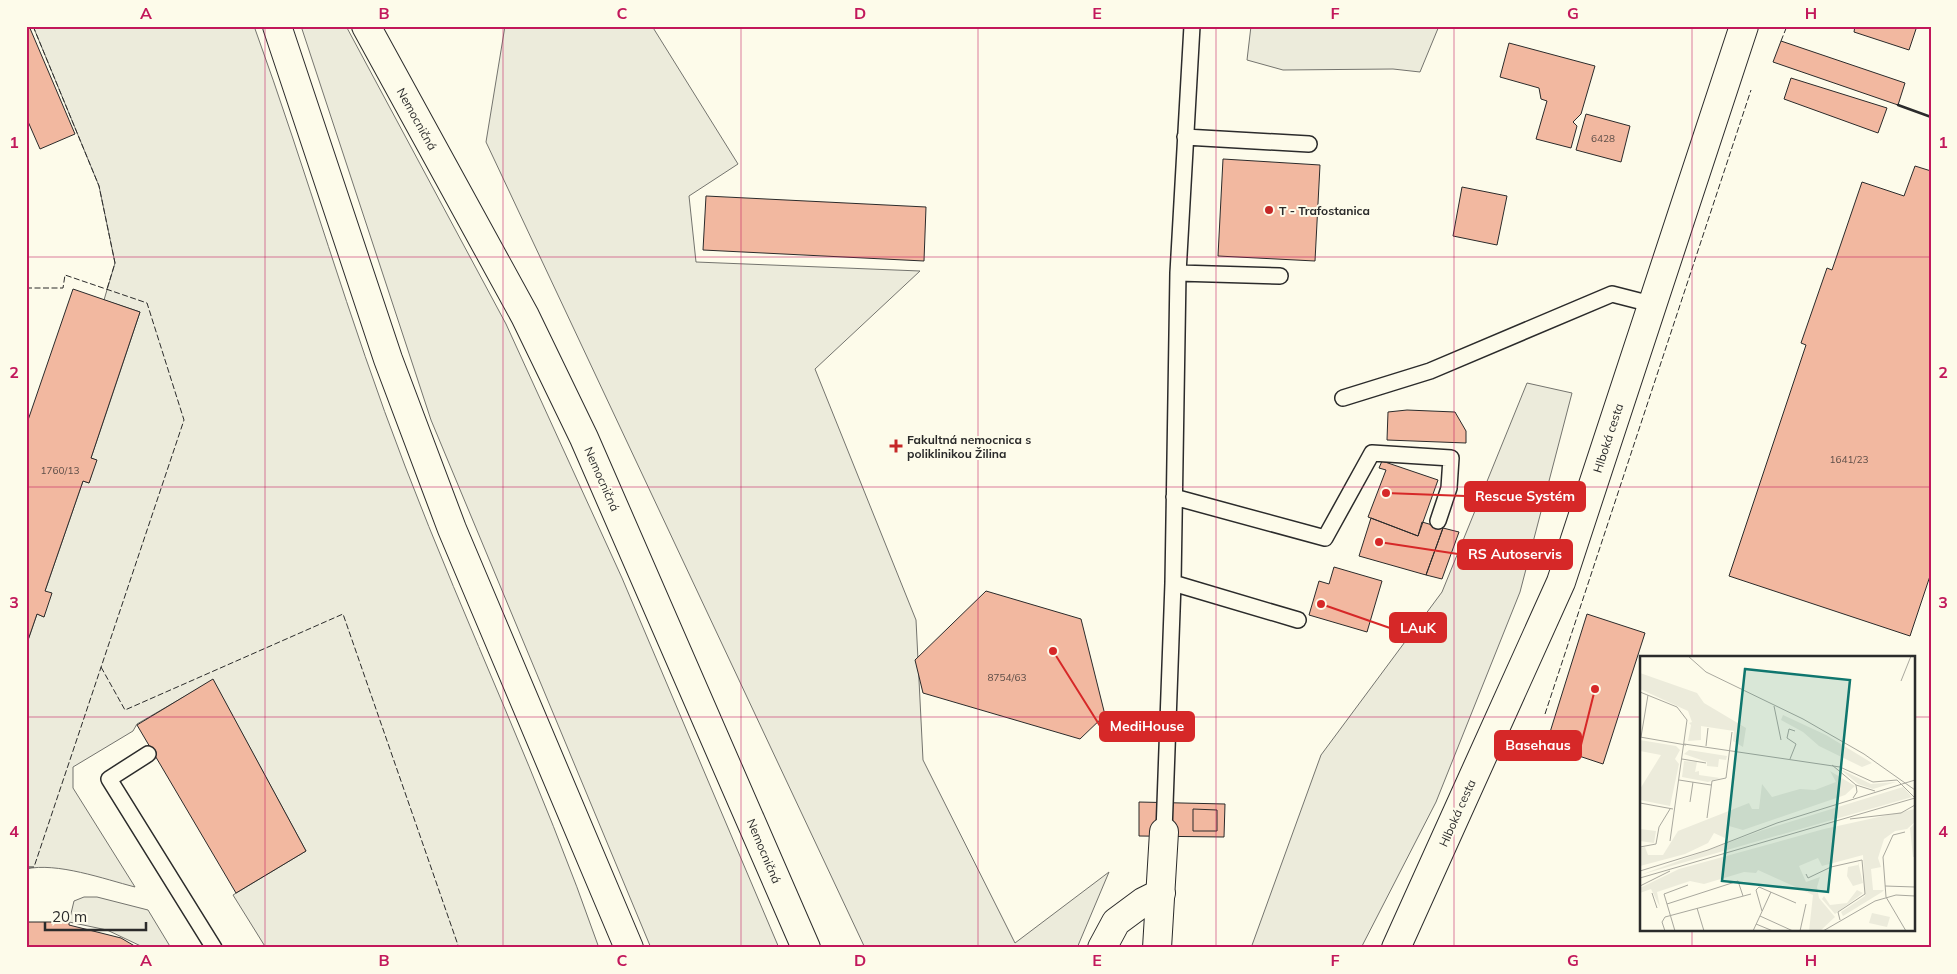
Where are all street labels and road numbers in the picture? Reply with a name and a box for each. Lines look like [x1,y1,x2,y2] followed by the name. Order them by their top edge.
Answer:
[394,85,440,153] street label: Nemocničná
[1590,401,1626,475] street label: Hlboká cesta
[581,444,623,514] street label: Nemocničná
[1435,777,1479,849] street label: Hlboká cesta
[744,816,784,886] street label: Nemocničná

